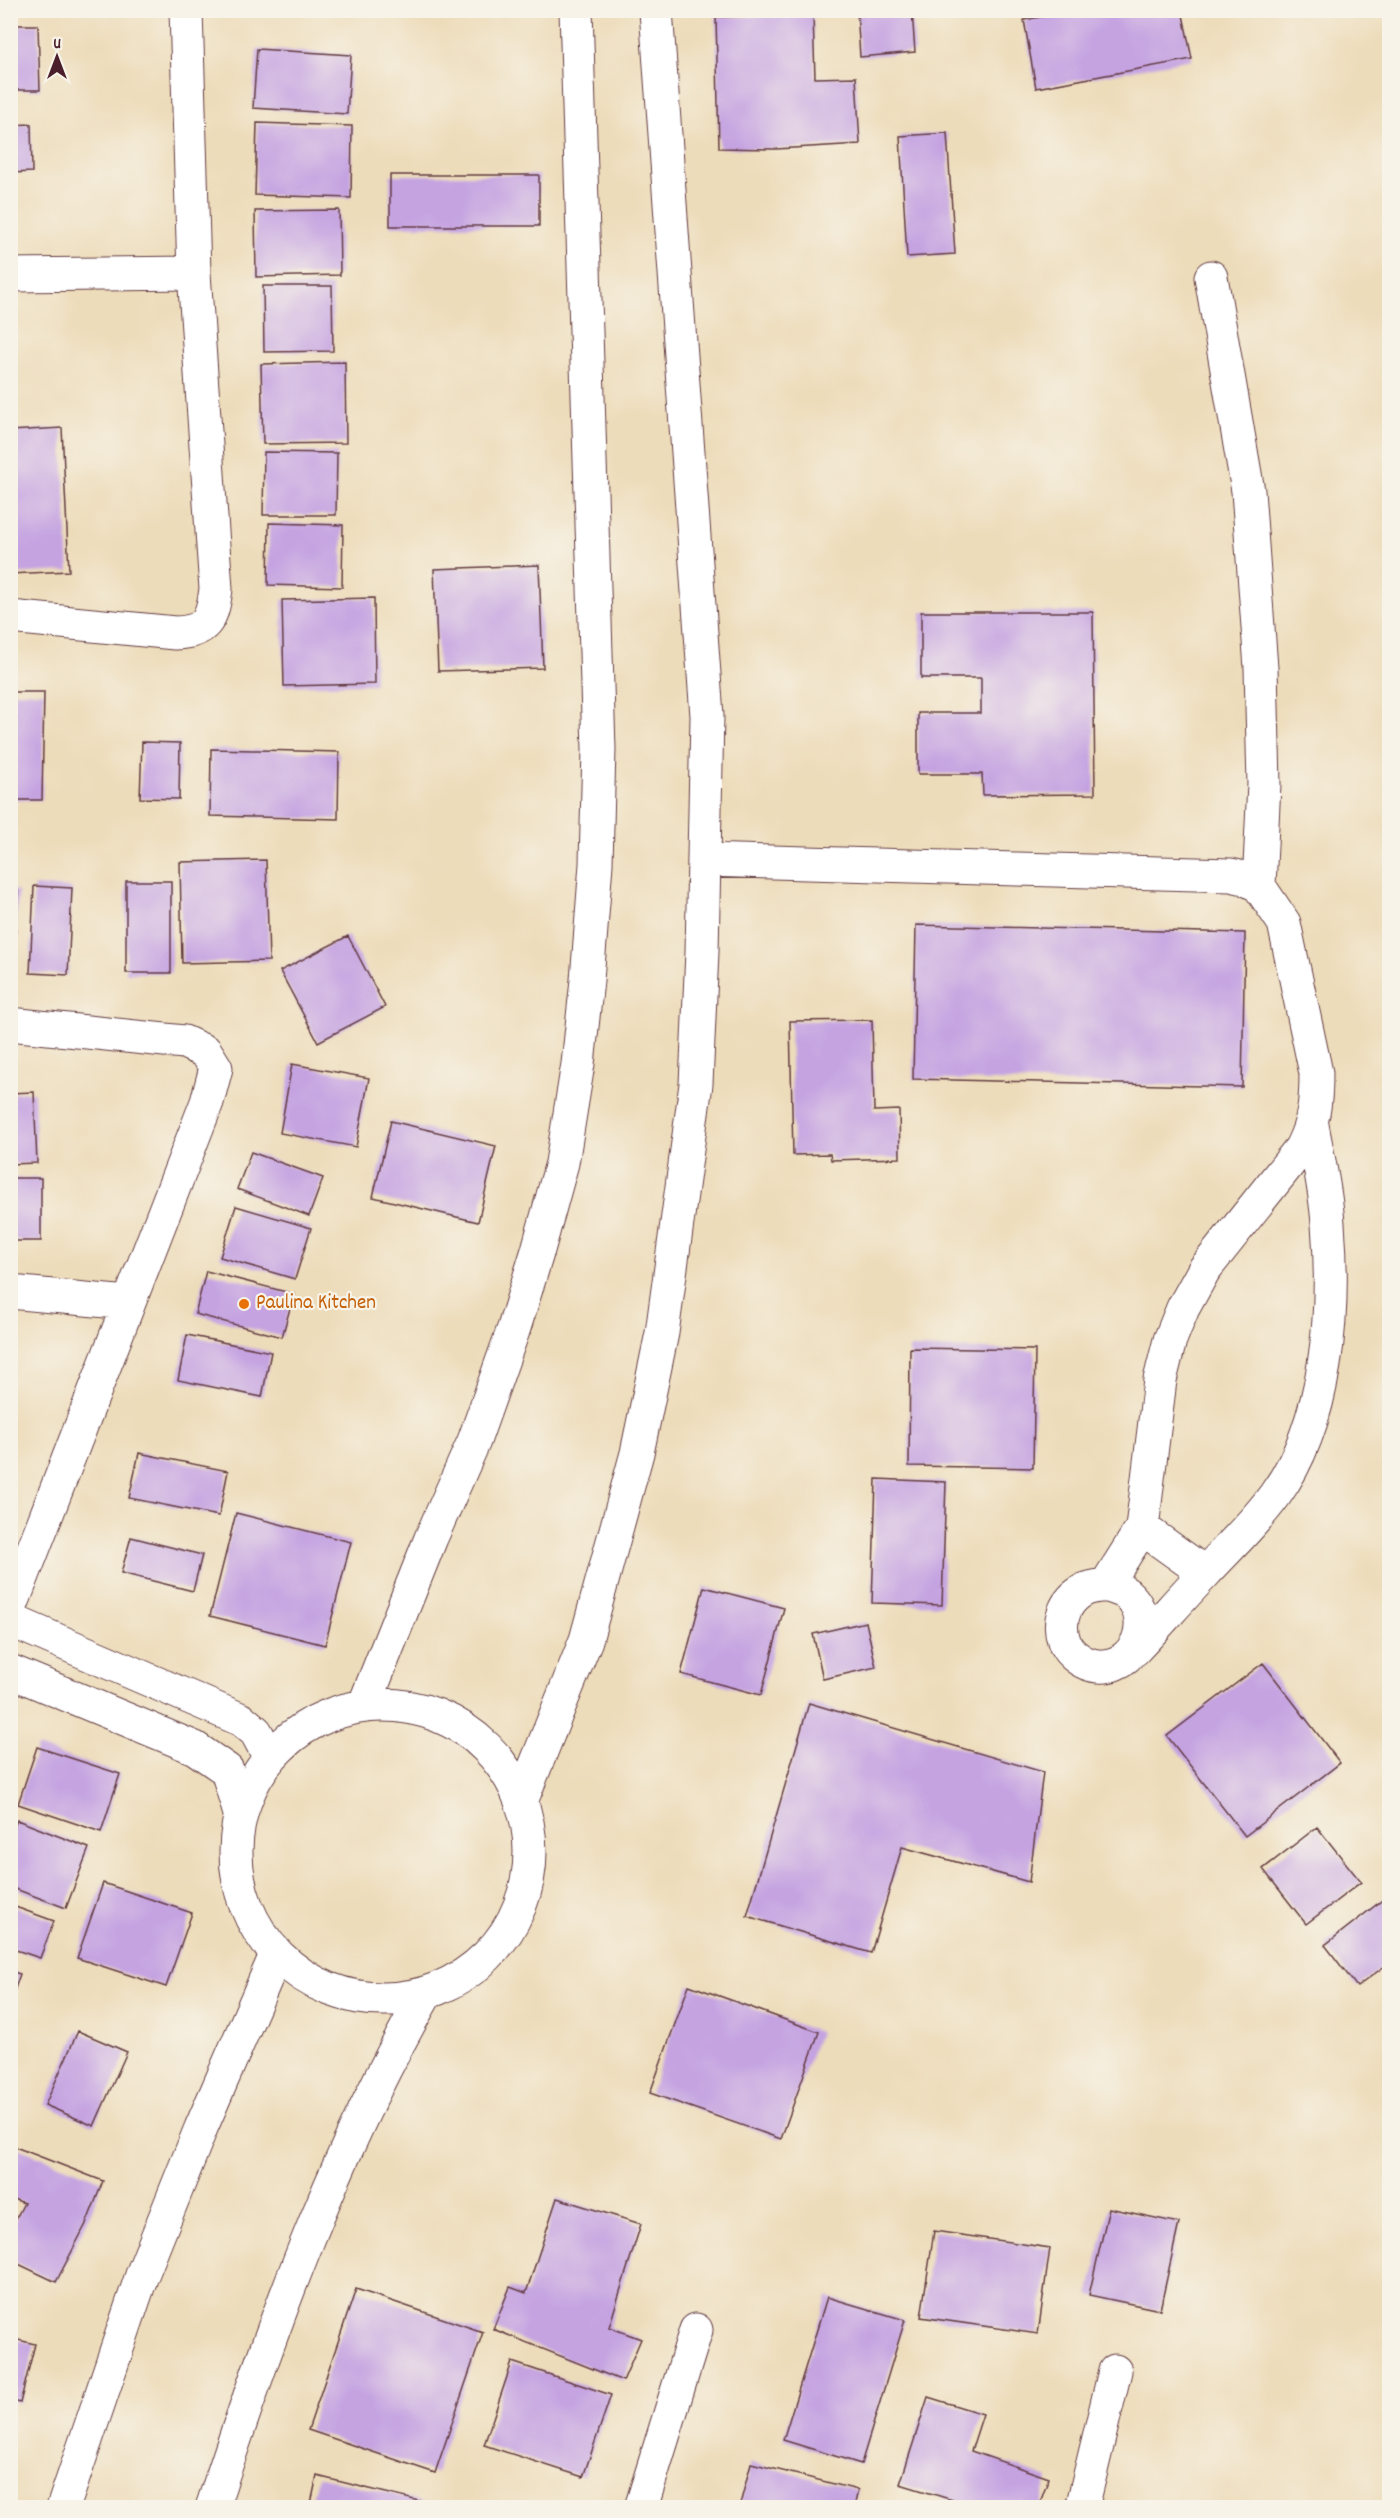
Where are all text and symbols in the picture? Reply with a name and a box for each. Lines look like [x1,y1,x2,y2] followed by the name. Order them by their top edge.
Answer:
[27,27,87,87] north arrow
[53,33,61,56] text: U
[256,1289,376,1319] place label: Paulina Kitchen
[237,1297,251,1311] marker: Paulina Kitchen

